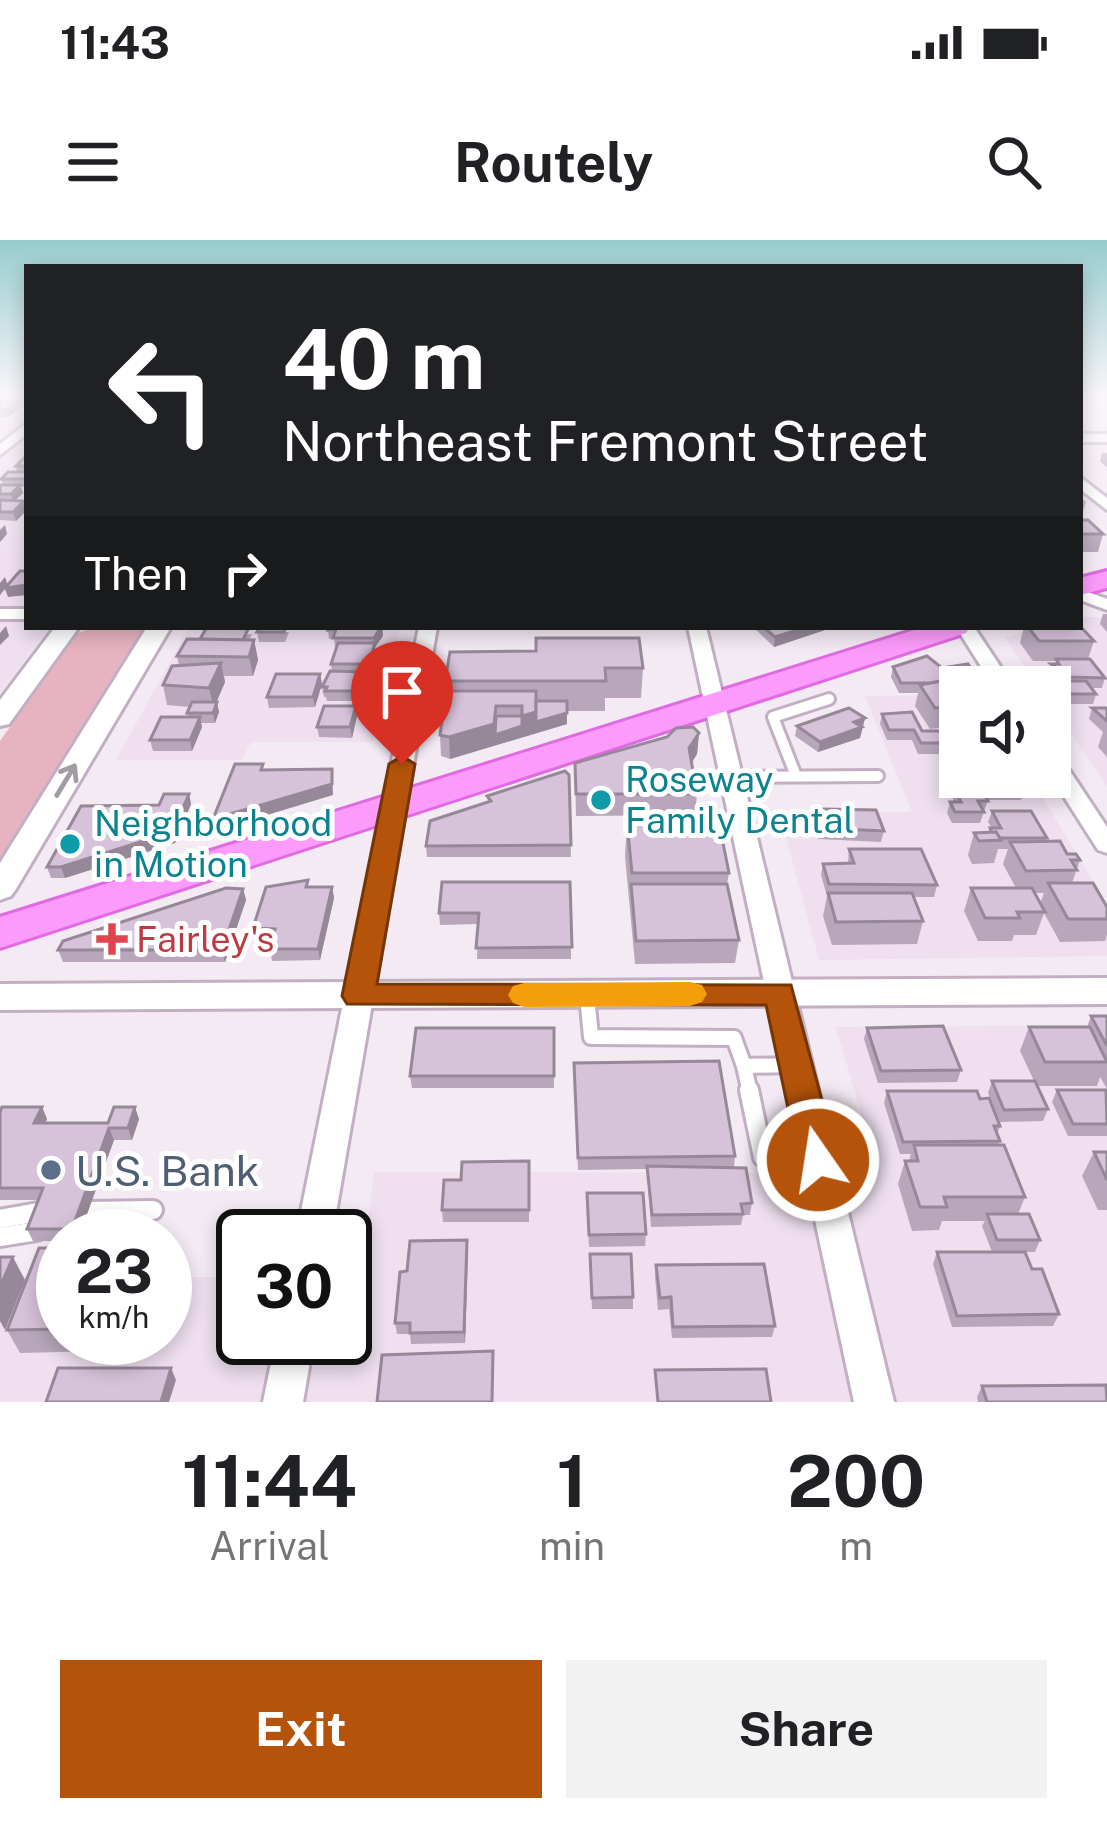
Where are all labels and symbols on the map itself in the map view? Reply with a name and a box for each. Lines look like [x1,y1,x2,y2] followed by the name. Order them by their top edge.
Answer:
[351,641,453,764] pin
[625,758,854,841] place label: Roseway Family Dental
[54,764,78,798] one-way arrow
[588,787,614,813] marker: Roseway Family Dental
[94,802,332,885] place label: Neighborhood in Motion
[57,831,83,857] marker: Neighborhood in Motion
[136,918,274,960] place label: Fairley's
[99,926,125,952] marker: Fairley's
[755,1097,881,1223] position arrow
[75,1146,259,1195] place label: U.S. Bank
[38,1157,64,1183] marker: U.S. Bank
[216,1209,372,1365] speed limit sign: 30

